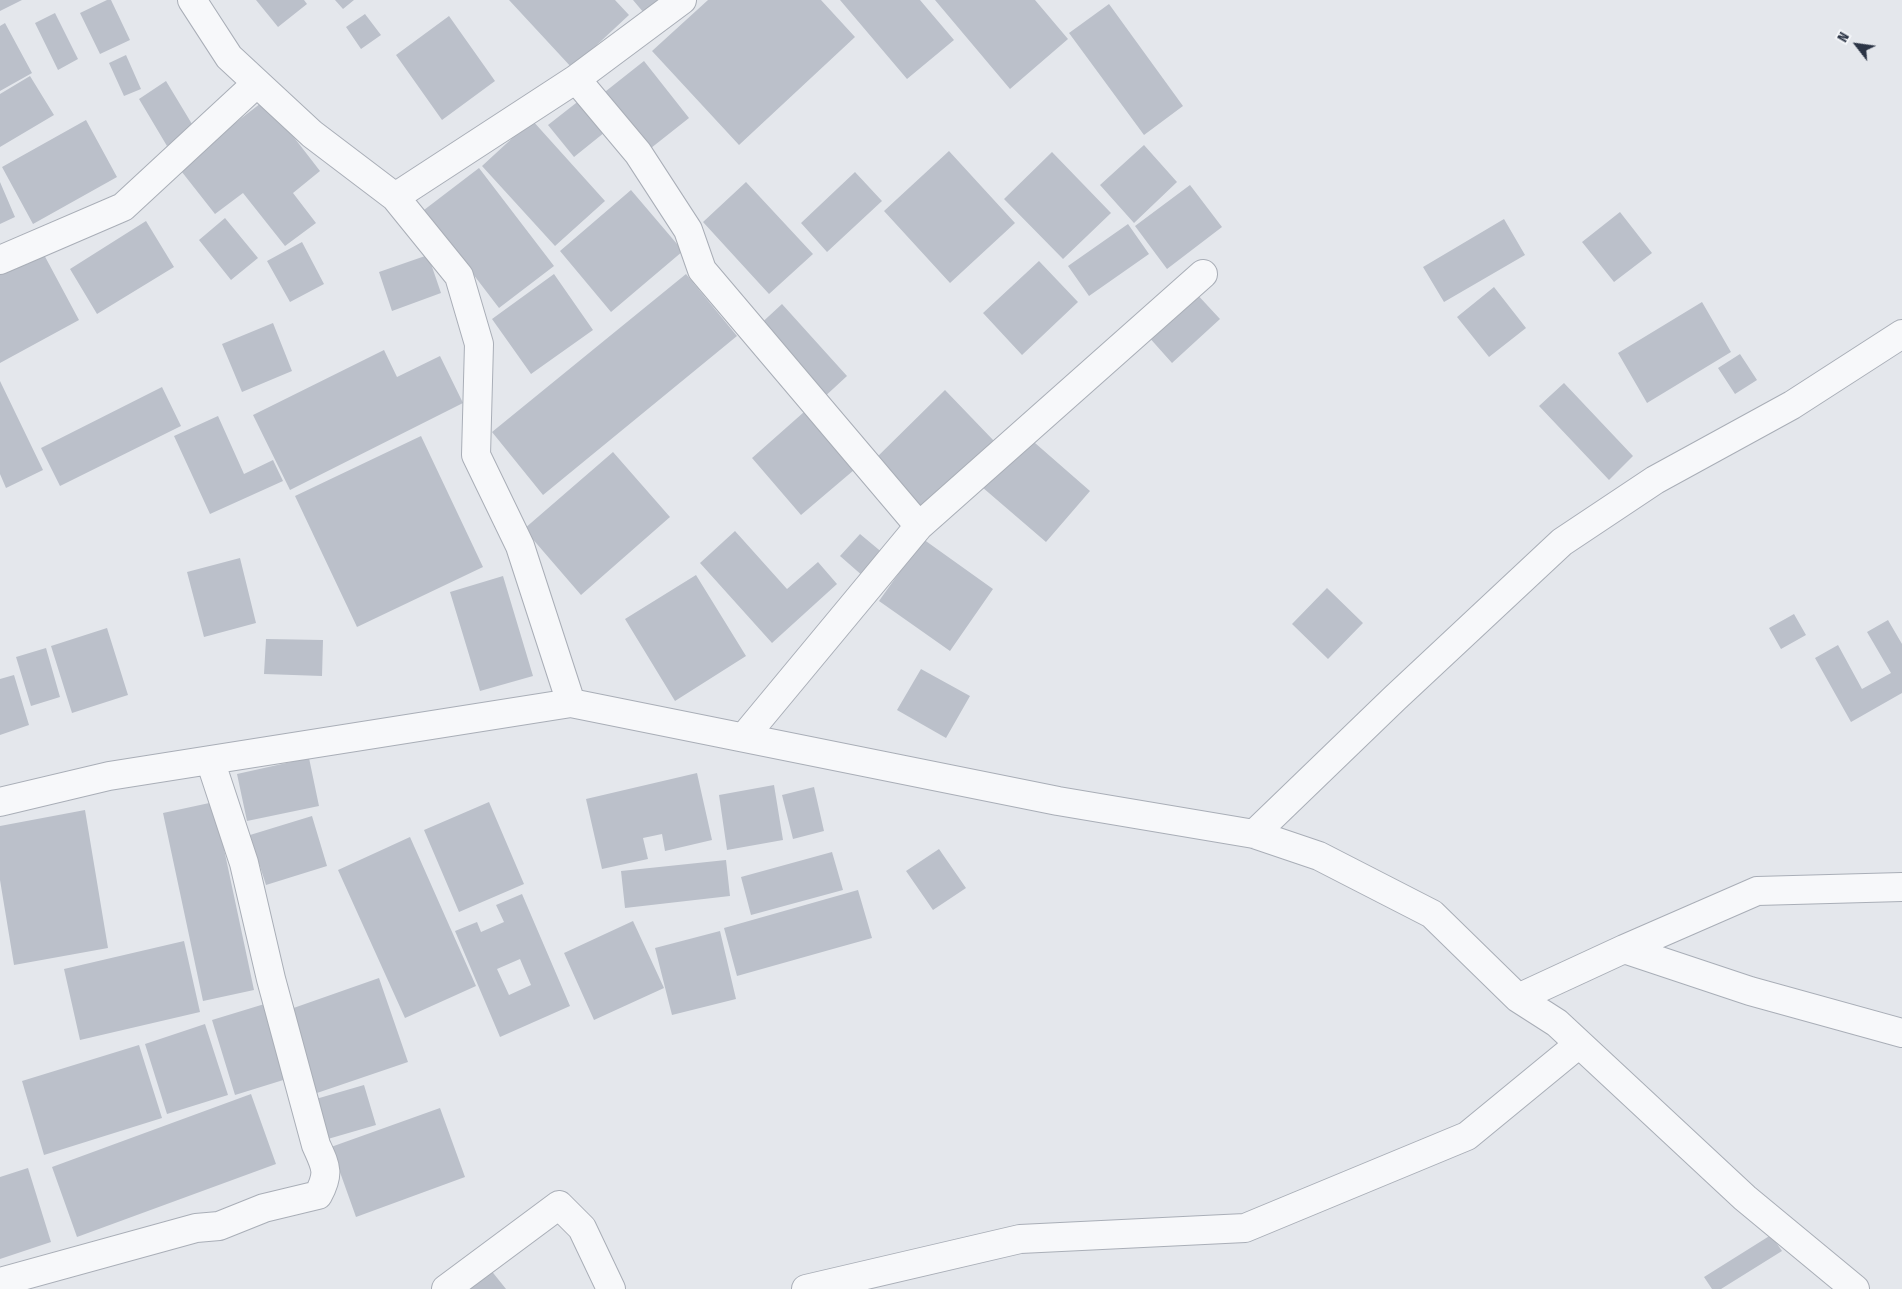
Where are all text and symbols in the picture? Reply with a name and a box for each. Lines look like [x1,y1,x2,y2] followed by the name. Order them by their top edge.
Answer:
[1832,20,1882,70] north arrow
[1834,29,1853,45] text: N

